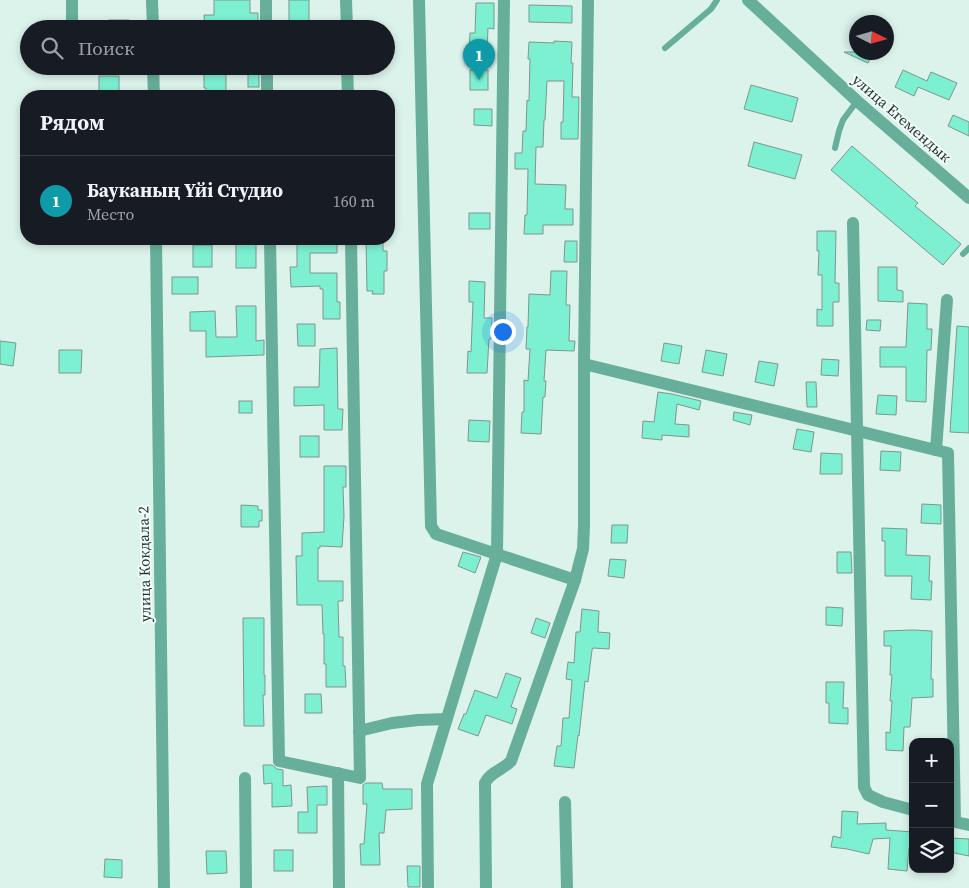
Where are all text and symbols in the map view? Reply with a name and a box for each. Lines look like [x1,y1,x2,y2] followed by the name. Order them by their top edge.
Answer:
[849,15,894,60] north arrow
[20,20,395,75] search box
[38,34,66,62] icon: search
[78,35,135,61] text: Поиск
[463,39,495,80] pin: 1
[848,69,957,167] street label: улица Егемендык
[40,108,105,137] text: Рядом
[87,177,283,203] text: Бауканың Үйі Студио
[52,190,60,212] text: 1
[333,190,375,212] text: 160 m
[87,203,134,225] text: Место
[490,319,516,345] your location
[132,506,156,622] street label: улица Кокдала-2
[909,738,954,873] map controls
[909,738,954,783] button: +
[909,783,954,828] button: −
[909,828,954,873] button: layers

